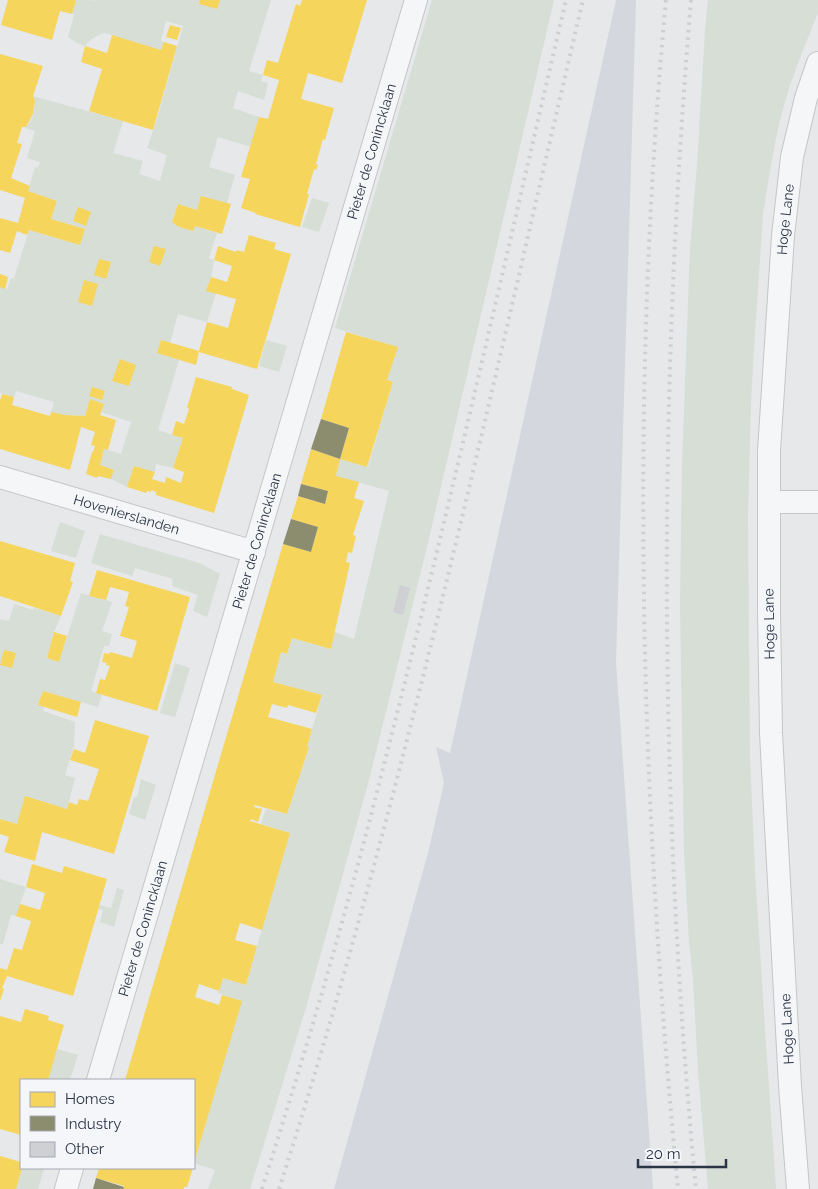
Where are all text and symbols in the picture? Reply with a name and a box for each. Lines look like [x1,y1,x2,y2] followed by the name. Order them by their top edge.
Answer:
[344,81,399,221] street label: Pieter de Conincklaan
[774,183,797,255] street label: Hoge Lane
[229,471,284,611] street label: Pieter de Conincklaan
[72,491,181,538] street label: Hovenierslanden
[760,588,778,660] street label: Hoge Lane
[115,858,170,998] street label: Pieter de Conincklaan
[777,993,797,1065] street label: Hoge Lane
[20,1079,195,1169] legend
[65,1090,115,1108] text: Homes
[65,1115,121,1133] text: Industry
[638,1136,726,1168] scale bar
[65,1140,105,1158] text: Other
[646,1145,681,1163] text: 20 m

